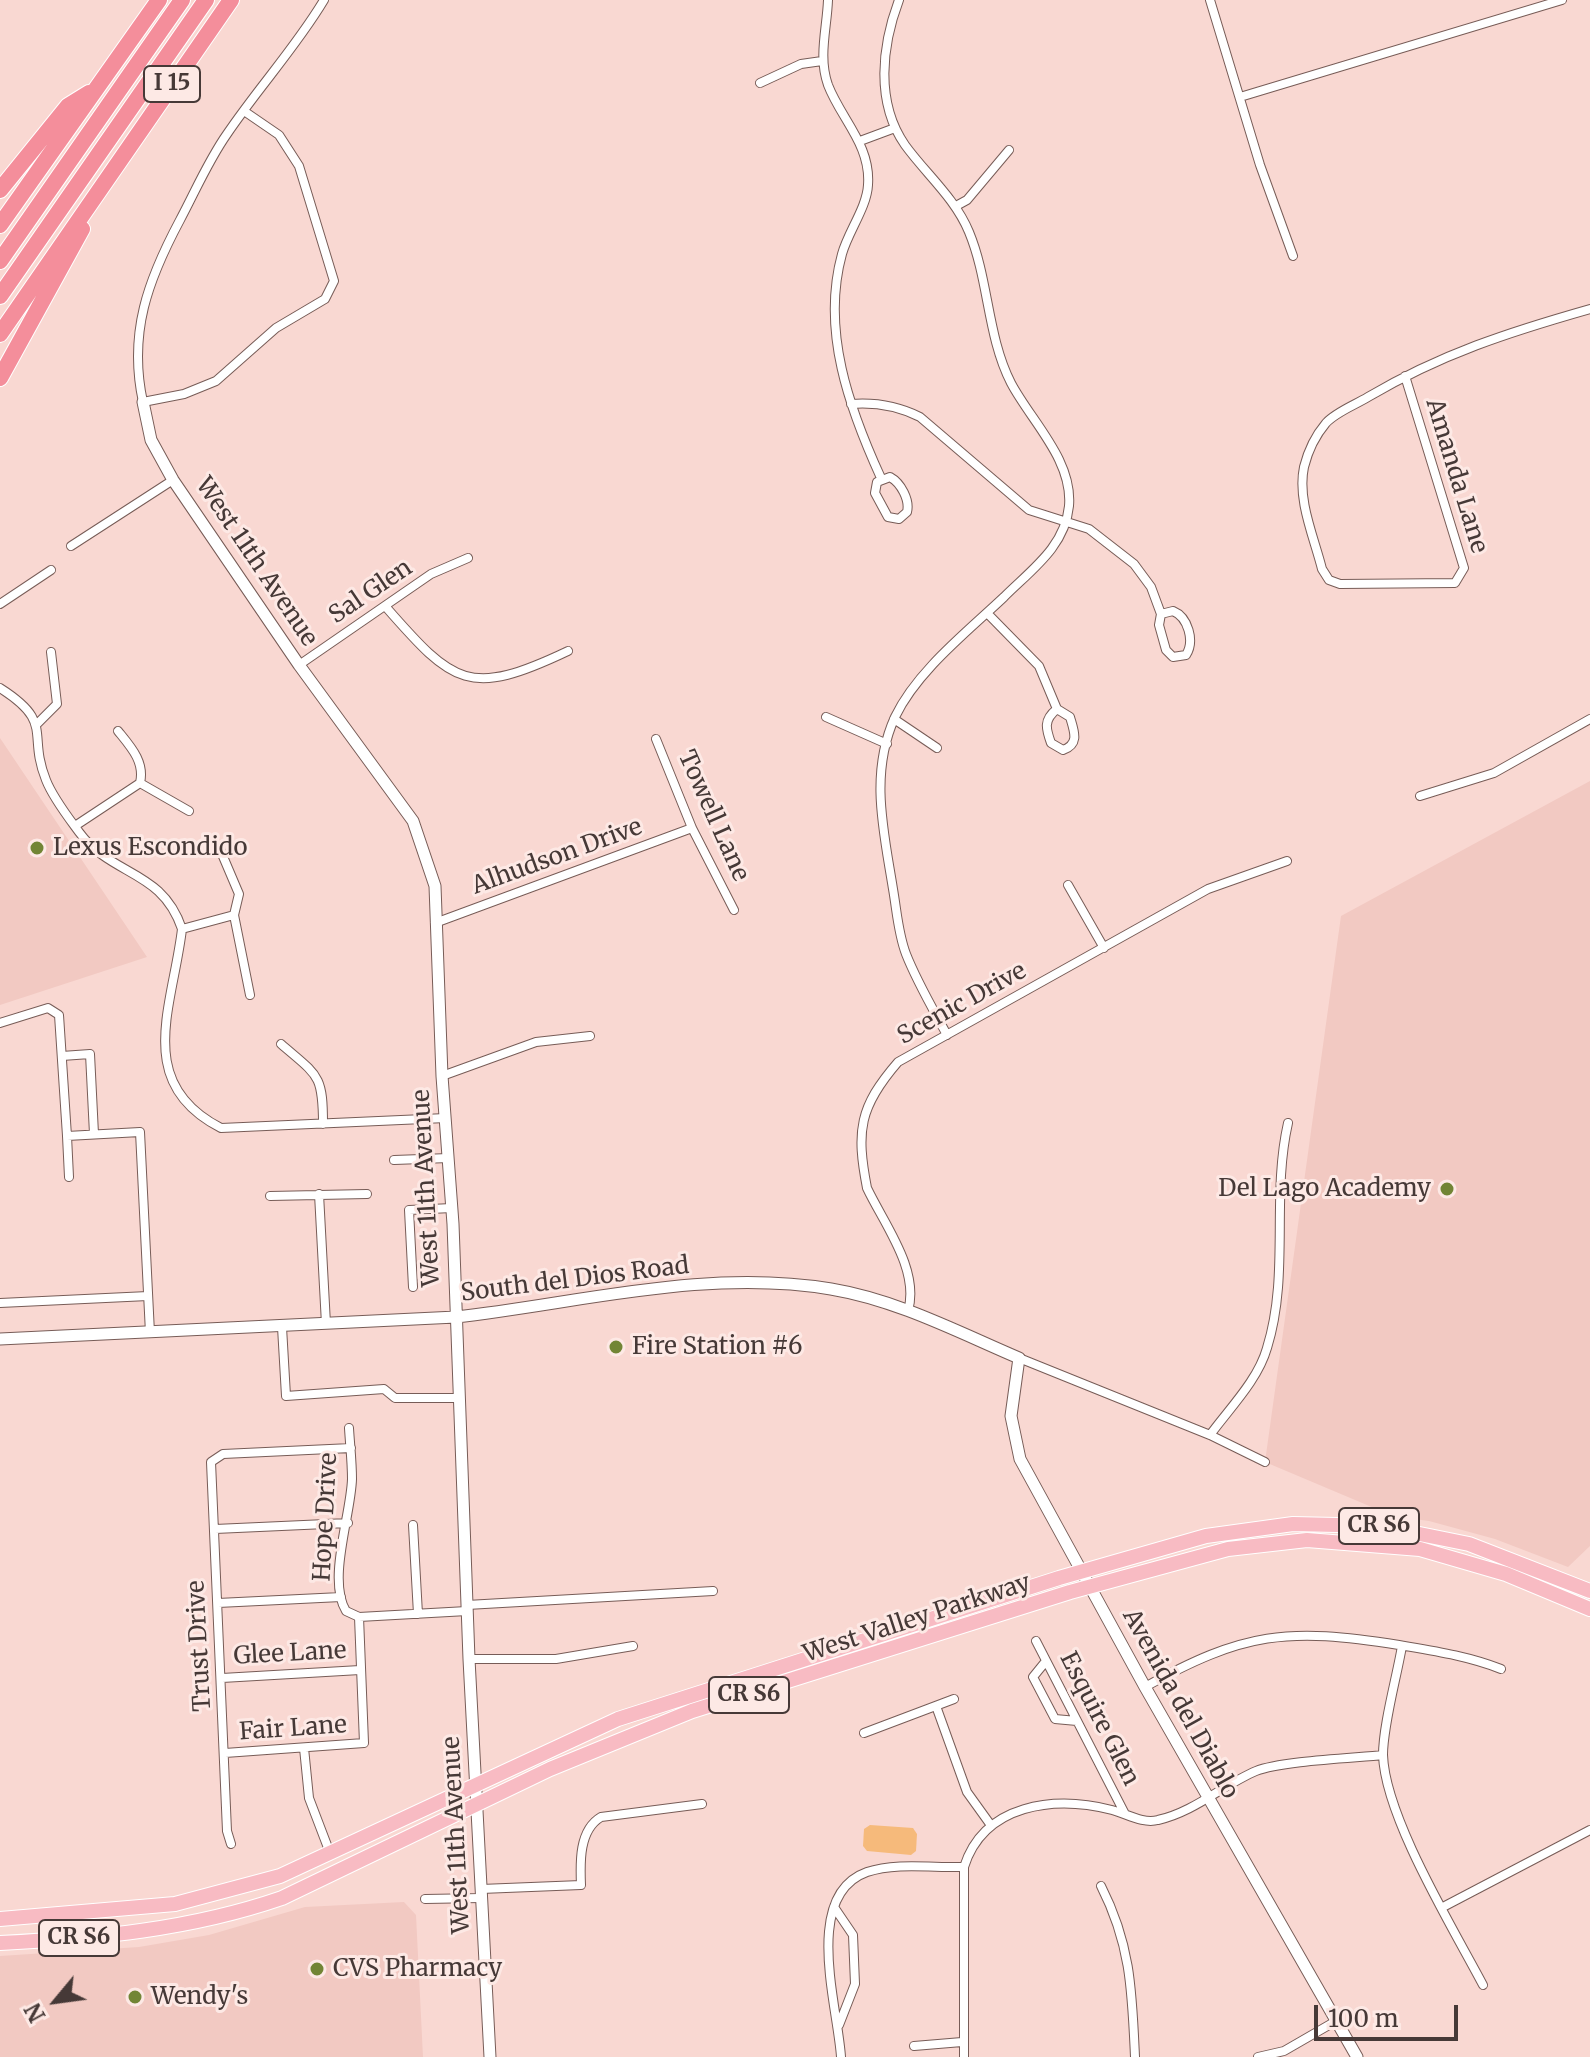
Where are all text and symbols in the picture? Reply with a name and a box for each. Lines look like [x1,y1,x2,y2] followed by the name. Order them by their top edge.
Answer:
[144,66,200,102] road number: I 15
[1419,395,1493,557] street label: Amanda Lane
[189,472,323,652] street label: West 11th Avenue
[324,554,418,630] street label: Sal Glen
[671,746,755,886] street label: Towell Lane
[468,813,646,901] street label: Alhudson Drive
[53,834,247,862] place label: Lexus Escondido
[28,839,46,857] marker: Lexus Escondido
[893,957,1031,1051] street label: Scenic Drive
[407,1089,447,1287] street label: West 11th Avenue
[1218,1175,1431,1203] place label: Del Lago Academy
[1438,1180,1456,1198] marker: Del Lago Academy
[459,1252,691,1308] street label: South del Dios Road
[632,1333,802,1361] place label: Fire Station #6
[607,1338,625,1356] marker: Fire Station #6
[308,1452,344,1582] street label: Hope Drive
[1339,1508,1419,1544] road number: CR S6
[800,1569,1034,1669] street label: West Valley Parkway
[182,1580,218,1712] street label: Trust Drive
[1116,1604,1244,1804] street label: Avenida del Diablo
[233,1637,347,1671] street label: Glee Lane
[1053,1647,1145,1791] street label: Esquire Glen
[709,1677,789,1713] road number: CR S6
[238,1711,348,1747] street label: Fair Lane
[437,1736,477,1934] street label: West 11th Avenue
[39,1920,119,1956] road number: CR S6
[333,1955,502,1983] place label: CVS Pharmacy
[308,1960,326,1978] marker: CVS Pharmacy
[16,1961,96,2041] north arrow
[151,1983,248,2011] place label: Wendy's
[126,1988,144,2006] marker: Wendy's
[1318,1989,1462,2039] scale bar
[19,1998,51,2027] text: N
[1328,2003,1398,2034] text: 100 m

